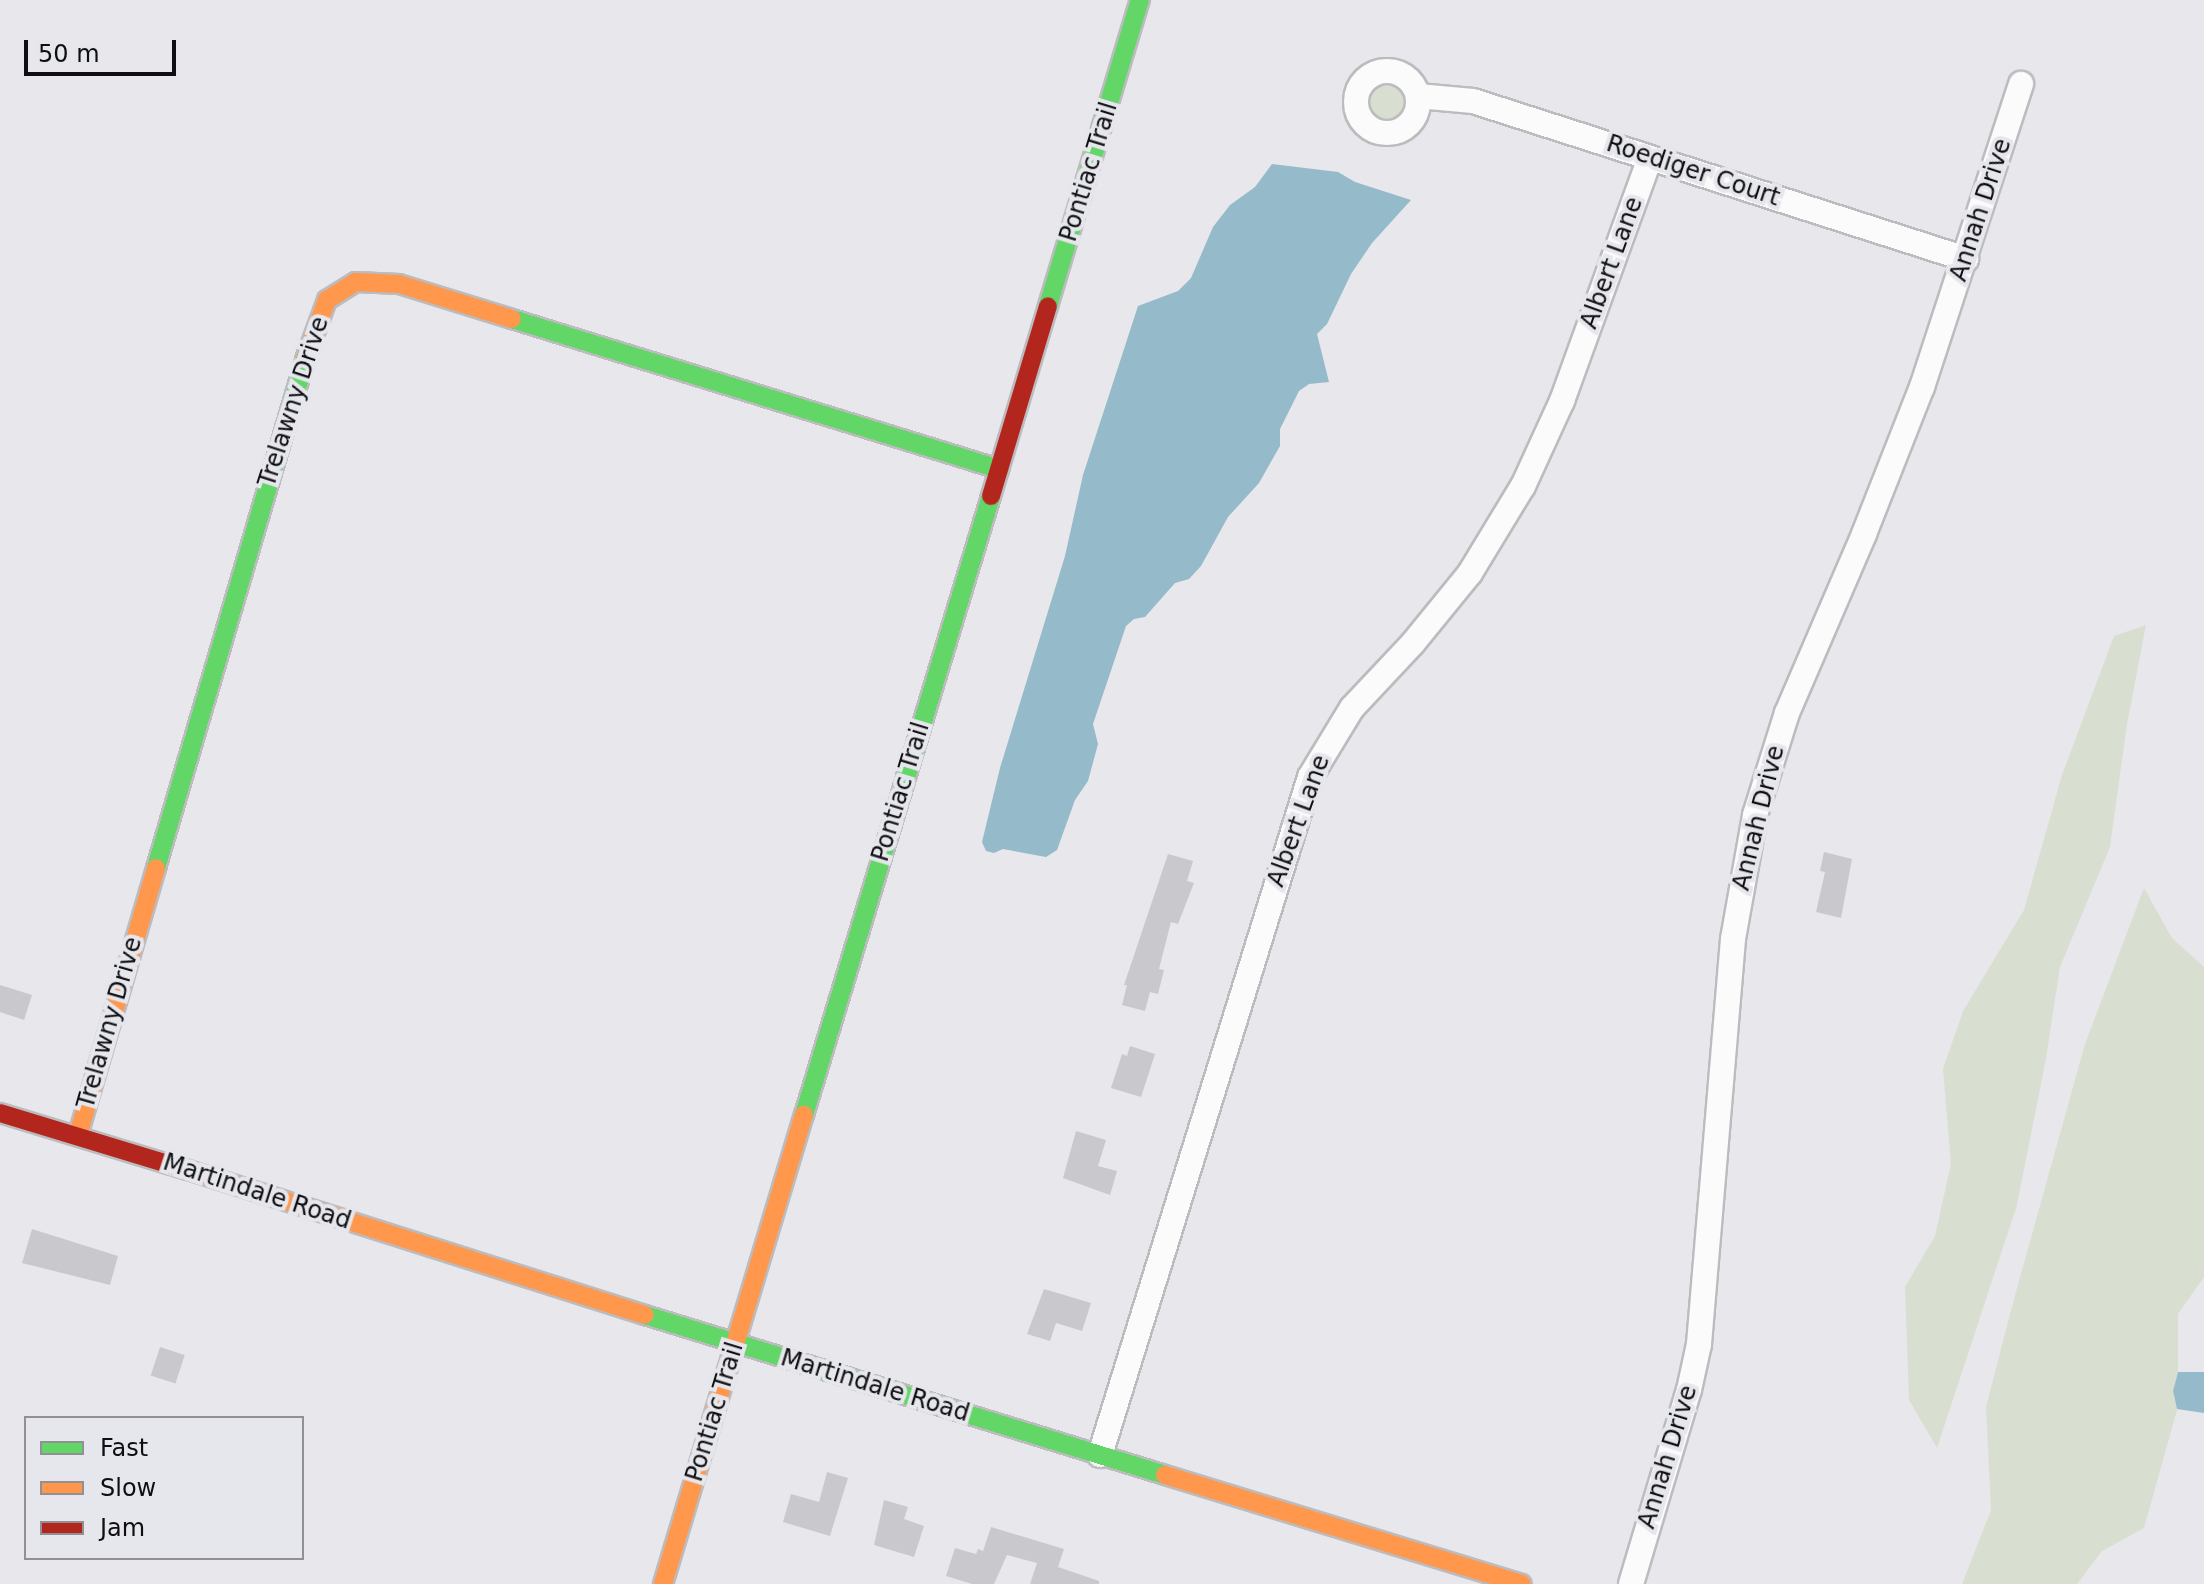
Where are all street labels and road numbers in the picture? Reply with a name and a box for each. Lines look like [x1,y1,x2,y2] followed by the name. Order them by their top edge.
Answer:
[1054,99,1124,245] street label: Pontiac Trail
[1603,129,1783,213] street label: Roediger Court
[1944,135,2018,285] street label: Annah Drive
[1575,193,1649,333] street label: Albert Lane
[253,313,335,491] street label: Trelawny Drive
[866,719,936,865] street label: Pontiac Trail
[1727,743,1791,893] street label: Annah Drive
[1262,751,1336,891] street label: Albert Lane
[72,934,148,1112] street label: Trelawny Drive
[159,1148,355,1236] street label: Martindale Road
[680,1339,750,1485] street label: Pontiac Trail
[777,1344,973,1428] street label: Martindale Road
[1633,1382,1703,1532] street label: Annah Drive

